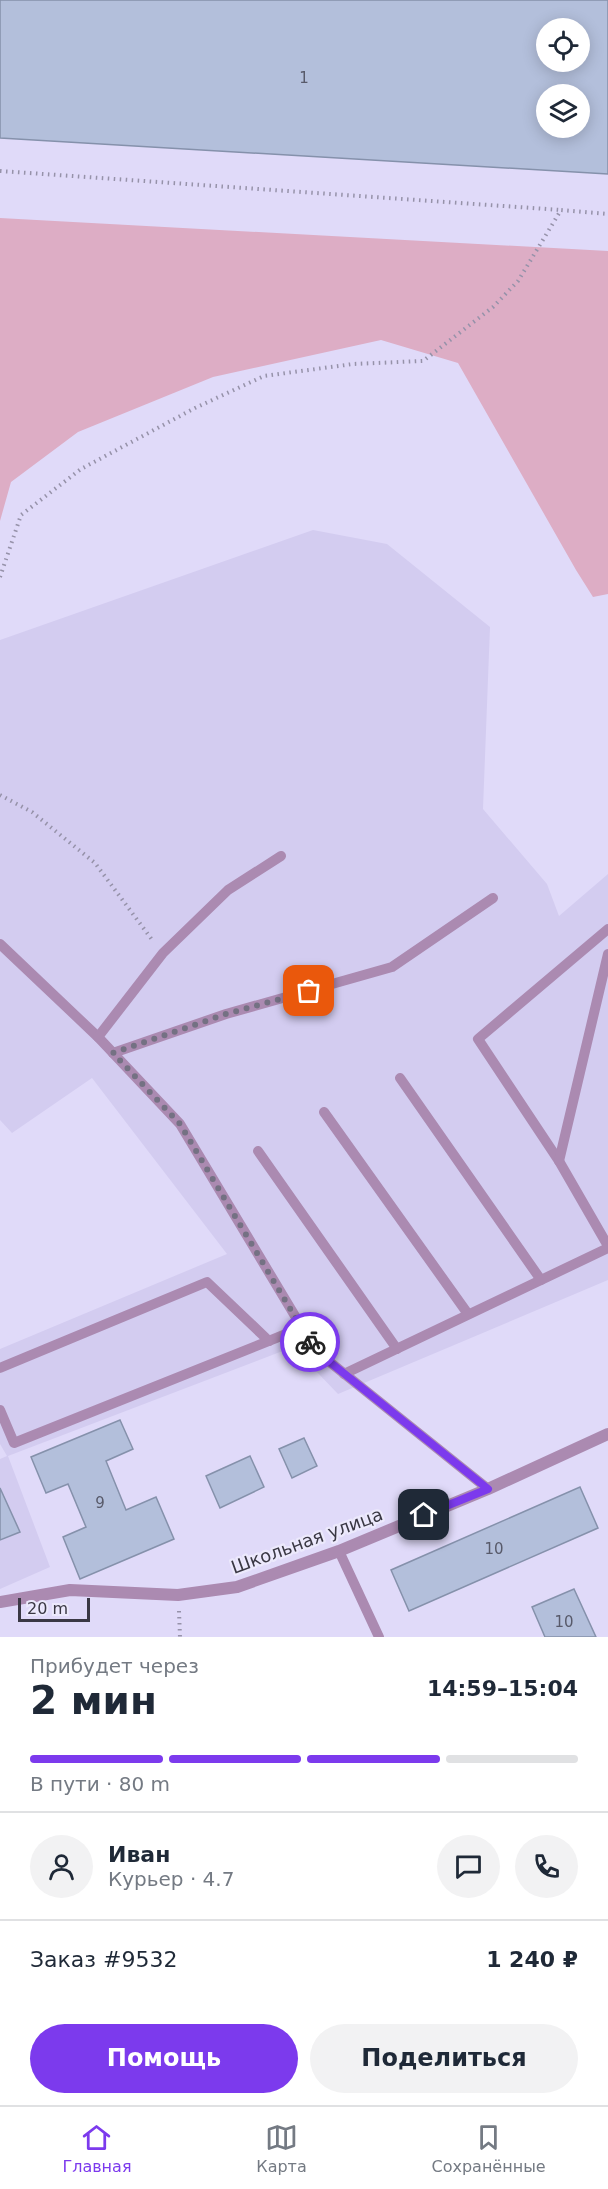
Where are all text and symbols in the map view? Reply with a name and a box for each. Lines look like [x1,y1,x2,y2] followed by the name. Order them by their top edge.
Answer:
[536,18,590,138] map controls
[536,18,590,72] button: locate
[299,69,309,87] house number: 1
[536,84,590,138] button: layers
[283,965,334,1016] pin
[292,974,325,1007] icon: bag
[280,1312,340,1372] courier
[294,1326,327,1359] icon: bike
[398,1489,449,1540] pin
[95,1494,105,1512] house number: 9
[407,1498,440,1531] icon: home
[228,1503,385,1578] street label: Школьная улица
[484,1540,504,1558] house number: 10
[18,1595,90,1622] scale bar
[27,1599,68,1618] text: 20 m
[554,1613,574,1631] house number: 10
[30,1654,199,1678] text: Прибудет через
[427,1676,578,1701] text: 14:59–15:04
[30,1678,157,1723] text: 2 мин
[30,1772,170,1796] text: В пути · 80 m
[30,1835,93,1898] button: person
[437,1835,500,1898] button: chat
[515,1835,578,1898] button: phone
[108,1842,170,1867] text: Иван
[108,1867,234,1891] text: Курьер · 4.7
[30,1947,177,1972] text: Заказ #9532
[486,1947,578,1972] text: 1 240 ₽
[30,2024,298,2093] button: Помощь
[310,2024,578,2093] button: Поделиться
[62,2121,132,2176] tab: Главная
[256,2121,307,2176] tab: Карта
[432,2121,546,2176] tab: Сохранённые

